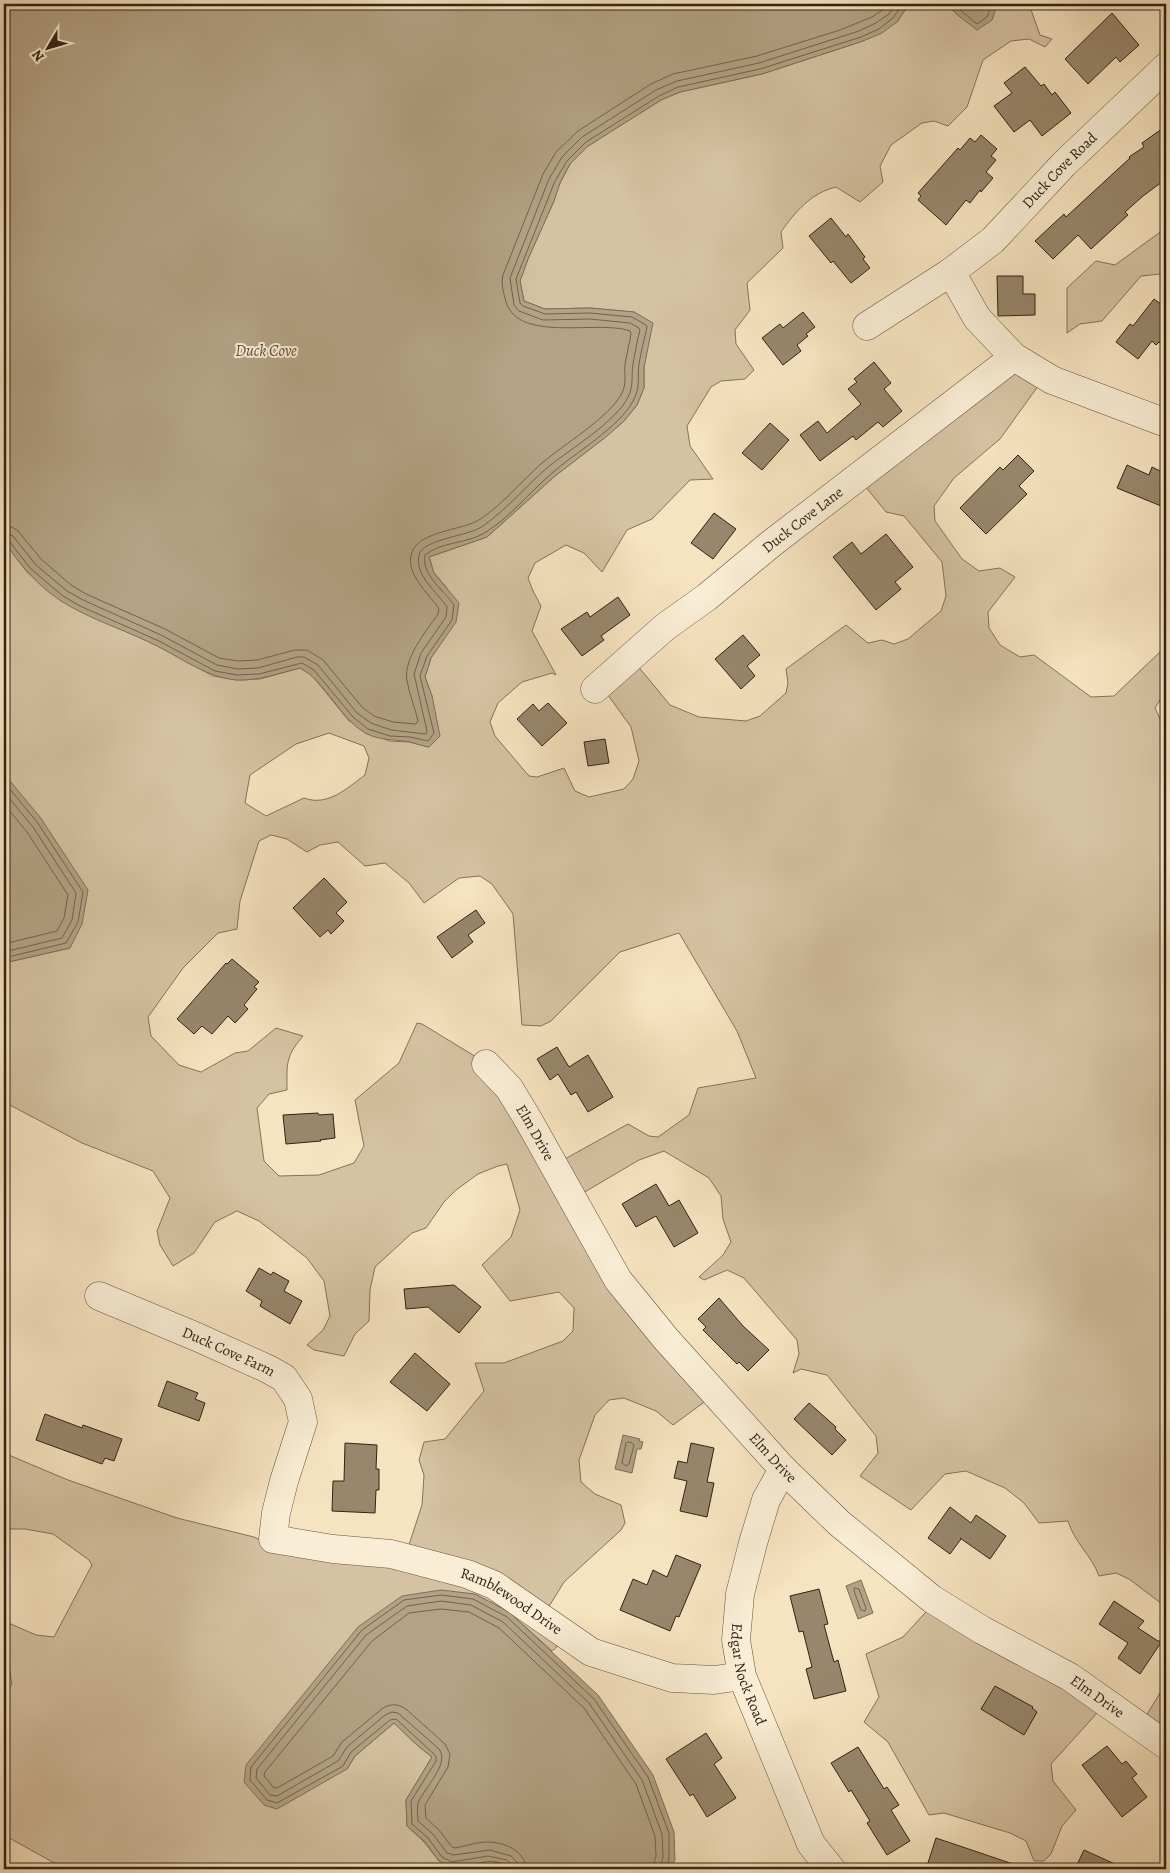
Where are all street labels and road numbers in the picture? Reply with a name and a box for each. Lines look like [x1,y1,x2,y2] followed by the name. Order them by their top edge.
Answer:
[1018,127,1102,213] street label: Duck Cove Road
[758,482,847,557] street label: Duck Cove Lane
[511,1101,559,1165] street label: Elm Drive
[179,1322,279,1381] street label: Duck Cove Farm
[745,1428,802,1487] street label: Elm Drive
[458,1563,567,1639] street label: Ramblewood Drive
[726,1622,771,1729] street label: Edgar Nock Road
[1066,1670,1129,1723] street label: Elm Drive

